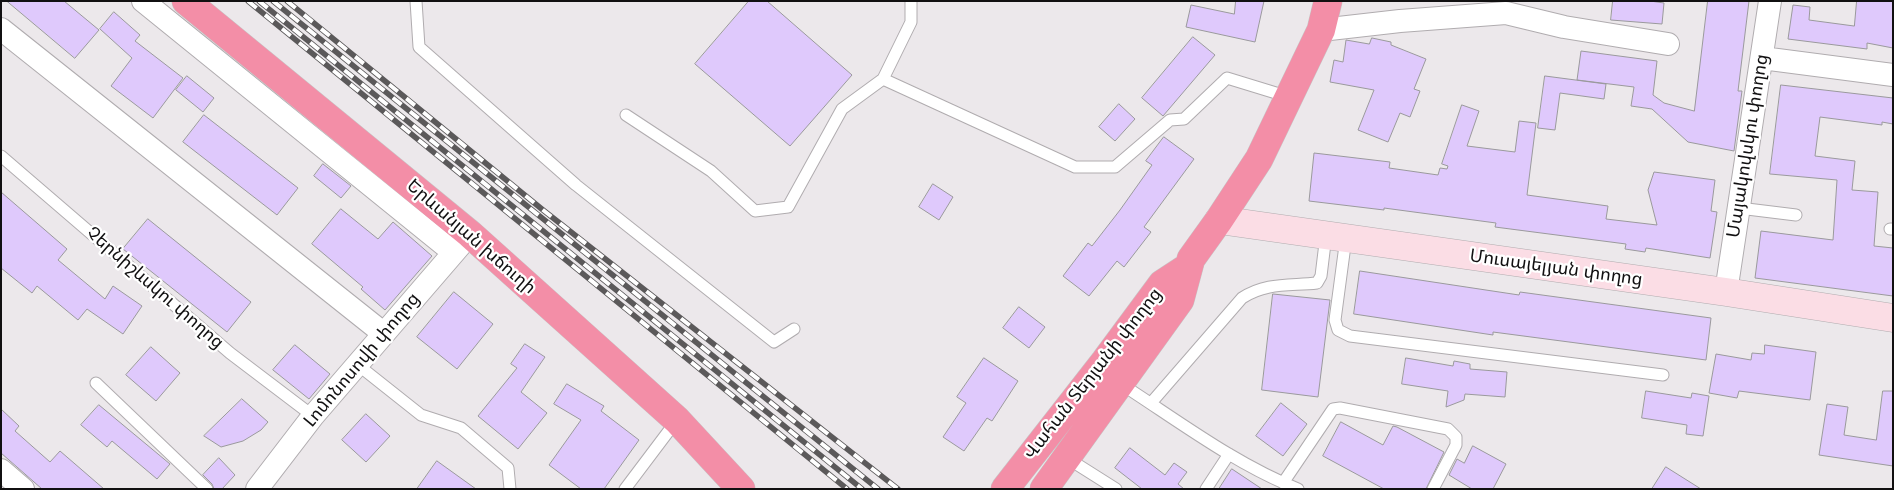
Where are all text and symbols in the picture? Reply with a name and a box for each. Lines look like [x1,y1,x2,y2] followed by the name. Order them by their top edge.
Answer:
[1723,53,1773,239] street label: Մայակովսկու փողոց
[402,175,540,299] street label: Երևանյան խճուղի
[82,222,228,354] street label: Չերնիշևսկու փողոց
[1468,245,1644,291] street label: Մուսայելյան փողոց
[1019,284,1167,464] street label: Վահան Տերյանի փողոց
[299,288,425,432] street label: Լոմոնոսովի փողոց

